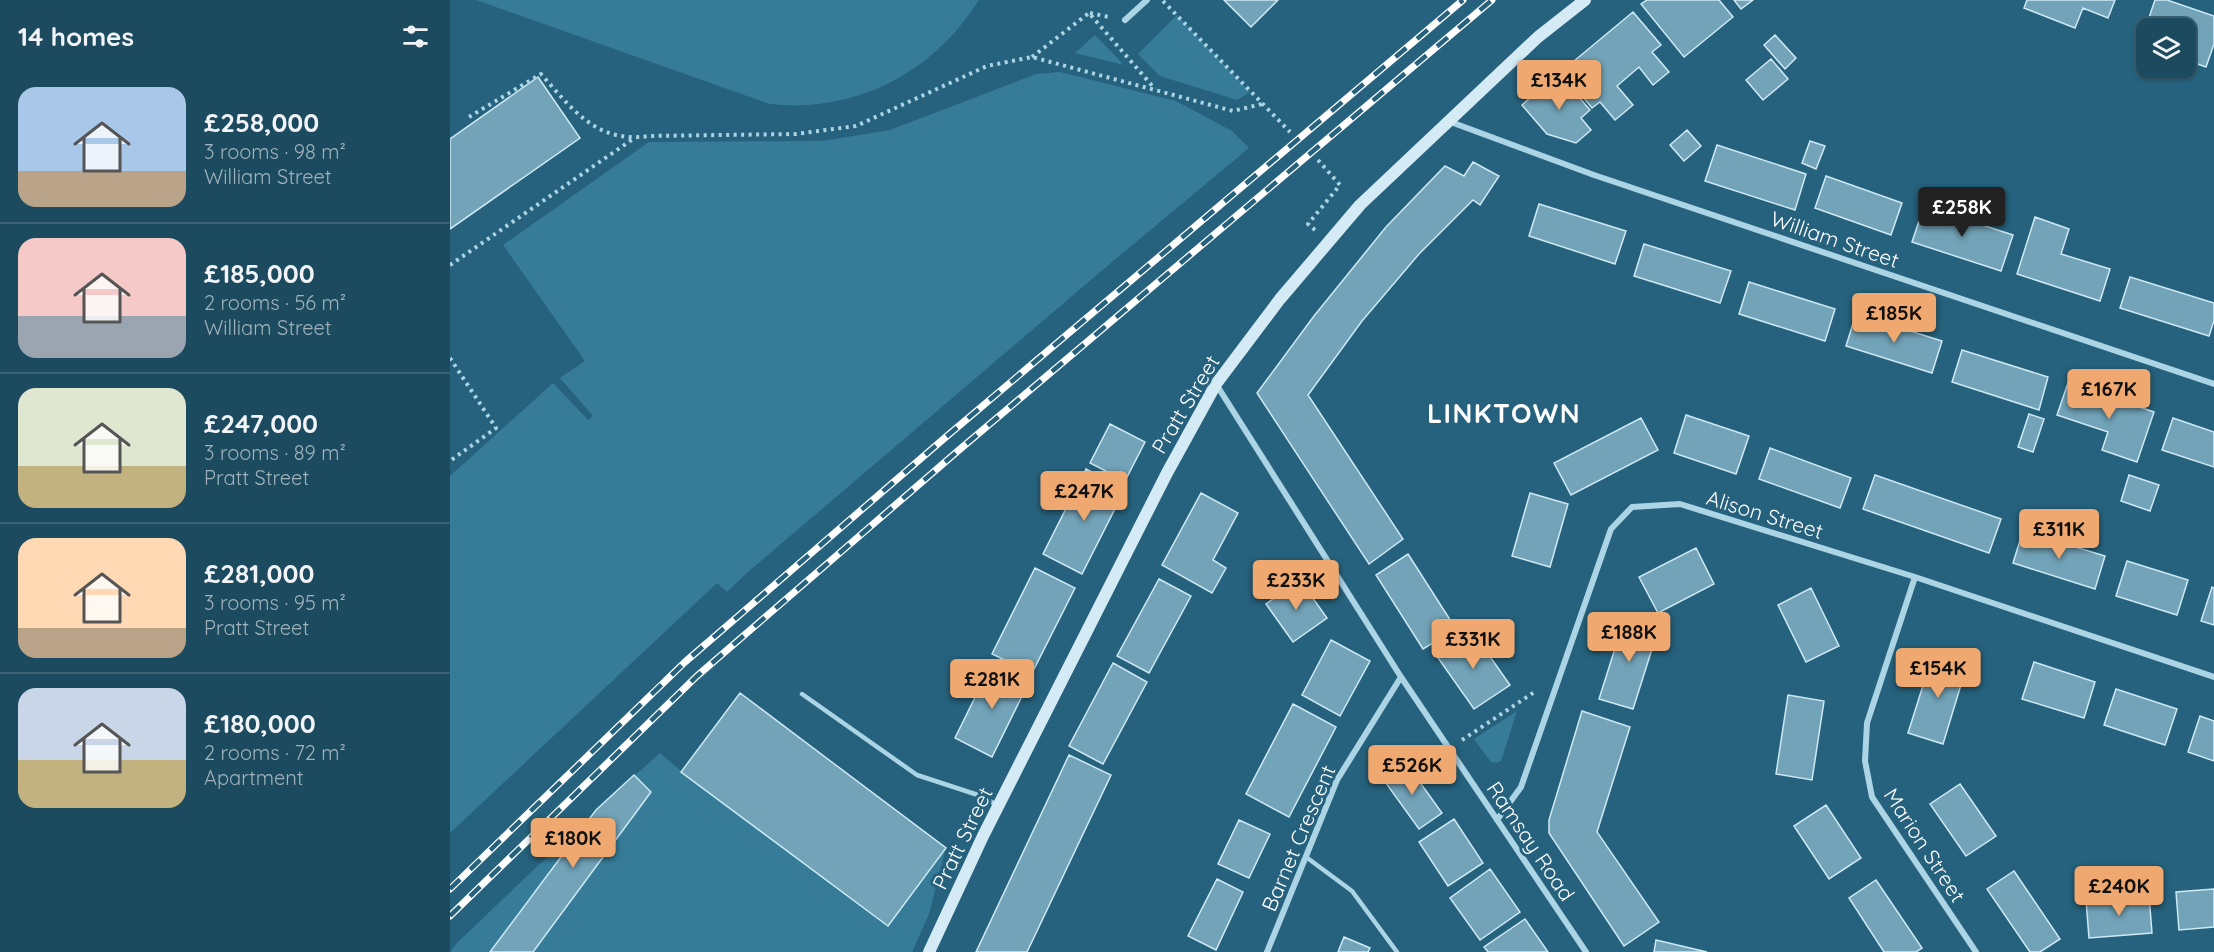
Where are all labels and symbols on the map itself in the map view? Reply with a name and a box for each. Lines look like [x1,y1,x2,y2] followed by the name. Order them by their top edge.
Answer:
[1517,60,1601,111] pin: £134K
[1920,187,2004,238] pin: £258K
[1767,205,1903,273] street label: William Street
[1852,293,1936,344] pin: £185K
[1145,350,1225,458] street label: Pratt Street
[2067,369,2151,420] pin: £167K
[1427,396,1581,430] district label: LINKTOWN
[1042,471,1126,522] pin: £247K
[1703,484,1827,544] street label: Alison Street
[2017,509,2101,560] pin: £311K
[1254,560,1338,611] pin: £233K
[1587,612,1671,663] pin: £188K
[1431,619,1515,670] pin: £331K
[1896,648,1980,699] pin: £154K
[950,659,1034,710] pin: £281K
[1370,745,1454,796] pin: £526K
[1255,761,1341,915] street label: Barnet Crescent
[1481,776,1581,906] street label: Ramsay Road
[926,783,998,893] street label: Pratt Street
[1879,783,1971,907] street label: Marion Street
[531,818,615,869] pin: £180K
[2077,866,2161,917] pin: £240K

